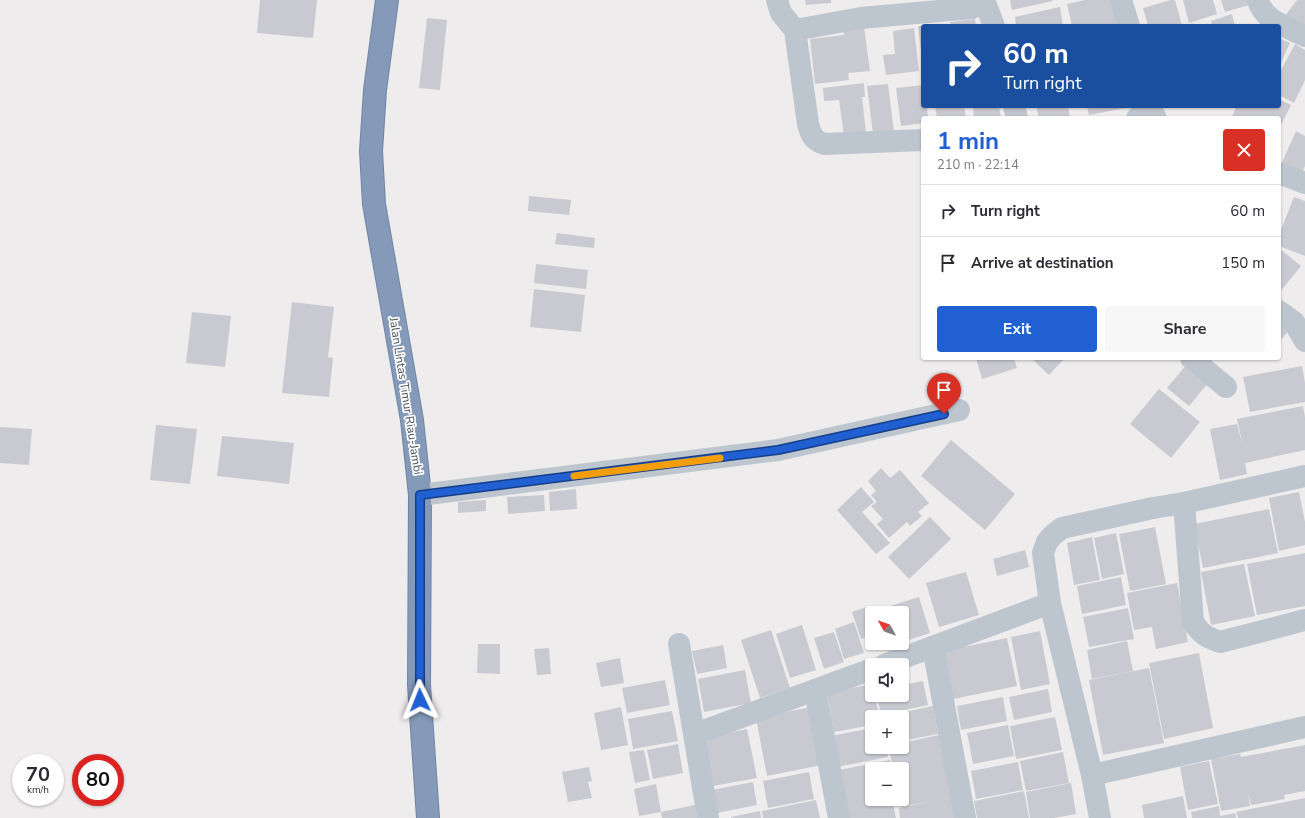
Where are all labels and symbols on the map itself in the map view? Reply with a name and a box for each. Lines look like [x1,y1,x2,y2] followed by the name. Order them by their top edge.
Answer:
[386,315,426,476] street label: Jalan Lintas Timur Riau-Jambi
[927,373,961,414] pin
[865,606,909,650] north arrow
[399,679,441,721] position arrow
[72,754,124,806] speed limit sign: 80

